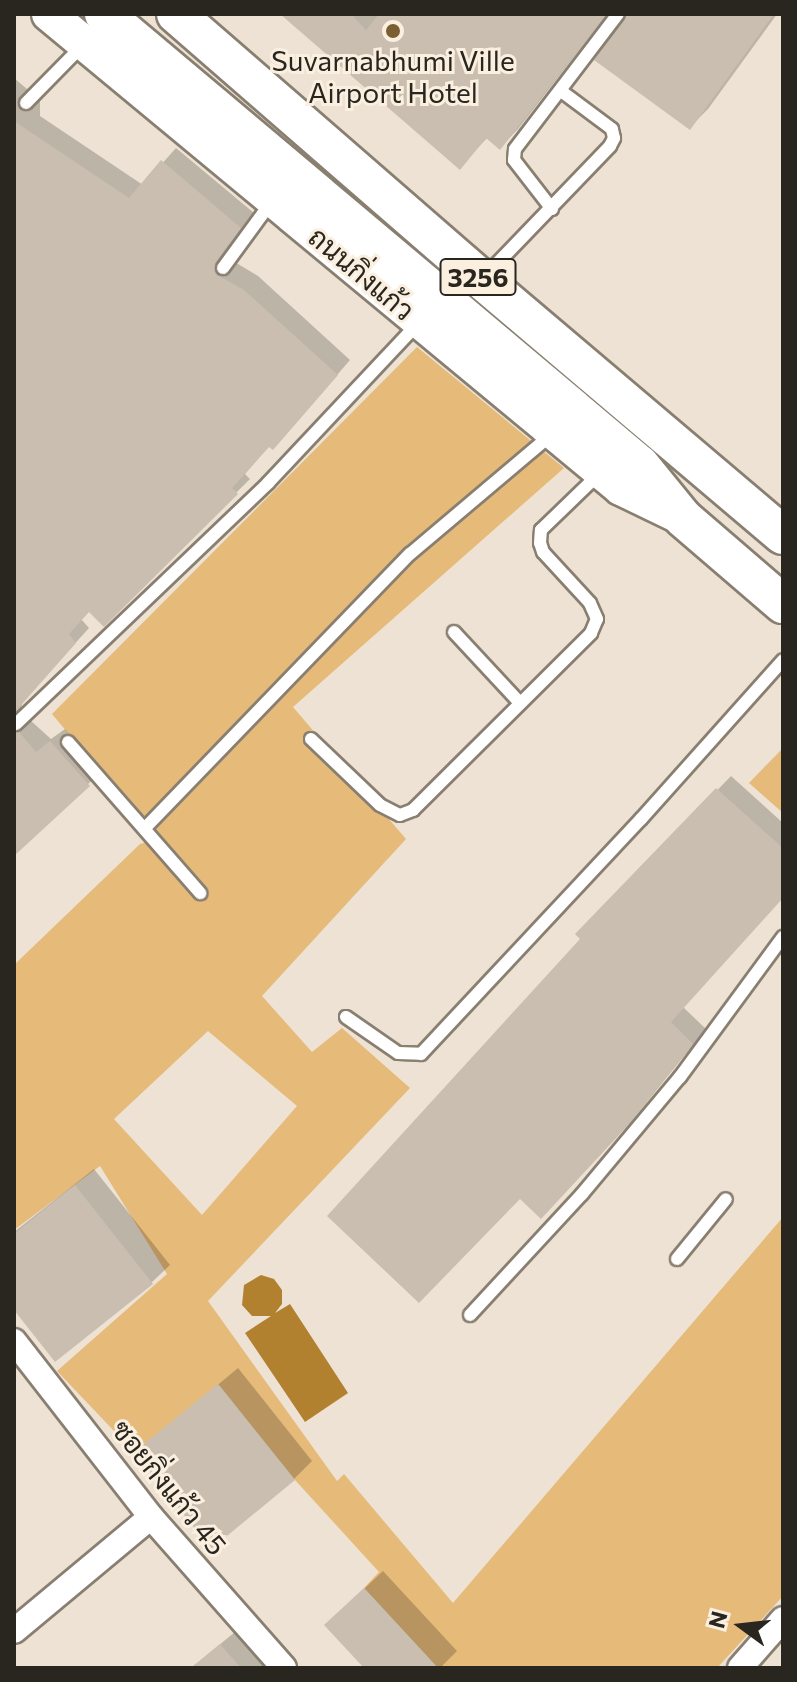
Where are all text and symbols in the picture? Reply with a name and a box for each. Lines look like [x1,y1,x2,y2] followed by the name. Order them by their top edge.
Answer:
[384,22,402,40] marker: Suvarnabhumi Ville Airport Hotel
[271,43,515,109] place label: Suvarnabhumi Ville Airport Hotel
[302,219,422,327] street label: ถนนกิ่งแก้ว
[438,255,518,299] road number: 3256
[106,1413,234,1561] street label: ซอยกิ่งแก้ว 45
[701,1586,781,1666] north arrow
[702,1608,733,1631] text: N

